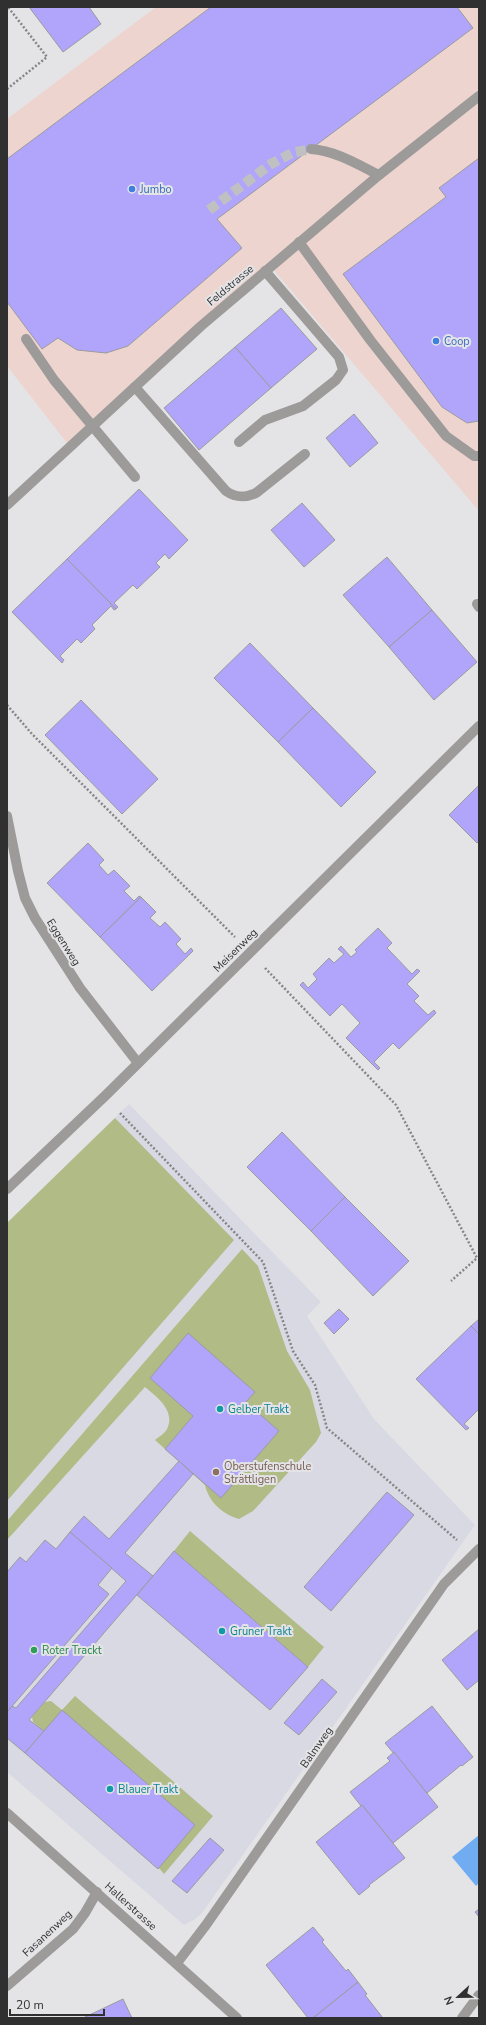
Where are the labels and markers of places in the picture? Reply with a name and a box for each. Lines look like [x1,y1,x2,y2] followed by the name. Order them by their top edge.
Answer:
[139,182,172,197] place label: Jumbo
[127,184,137,194] marker: Jumbo
[444,334,470,349] place label: Coop
[431,336,441,346] marker: Coop
[228,1402,289,1417] place label: Gelber Trakt
[215,1404,225,1414] marker: Gelber Trakt
[224,1459,311,1487] place label: Oberstufenschule Strättligen
[211,1467,221,1477] marker: Oberstufenschule Strättligen
[230,1624,292,1639] place label: Grüner Trakt
[217,1626,227,1636] marker: Grüner Trakt
[42,1643,102,1658] place label: Roter Trackt
[29,1645,39,1655] marker: Roter Trackt
[118,1782,178,1797] place label: Blauer Trakt
[105,1784,115,1794] marker: Blauer Trakt

